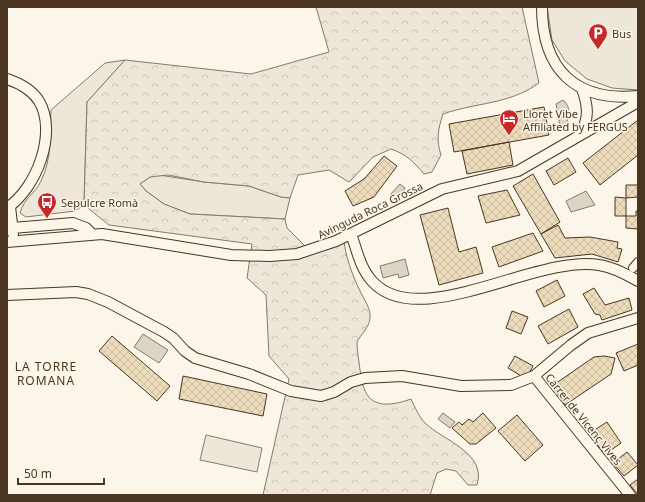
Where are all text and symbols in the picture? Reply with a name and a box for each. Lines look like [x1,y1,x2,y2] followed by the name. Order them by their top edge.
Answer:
[587,22,609,50] parking icon: Bus
[612,26,631,41] place label: Bus
[523,106,628,134] place label: Lloret Vibe Affiliated by FERGUS
[498,108,520,136] hotel icon: Lloret Vibe Affiliated by FERGUS
[315,178,425,242] street label: Avinguda Roca Grossa
[36,191,58,219] bus stop icon: Sepulcre Romà
[61,195,138,210] place label: Sepulcre Romà
[15,358,77,389] district label: LA TORRE ROMANA
[542,370,626,468] street label: Carrer de Vicenç Vives
[18,460,104,486] scale bar
[24,465,52,482] text: 50 m

